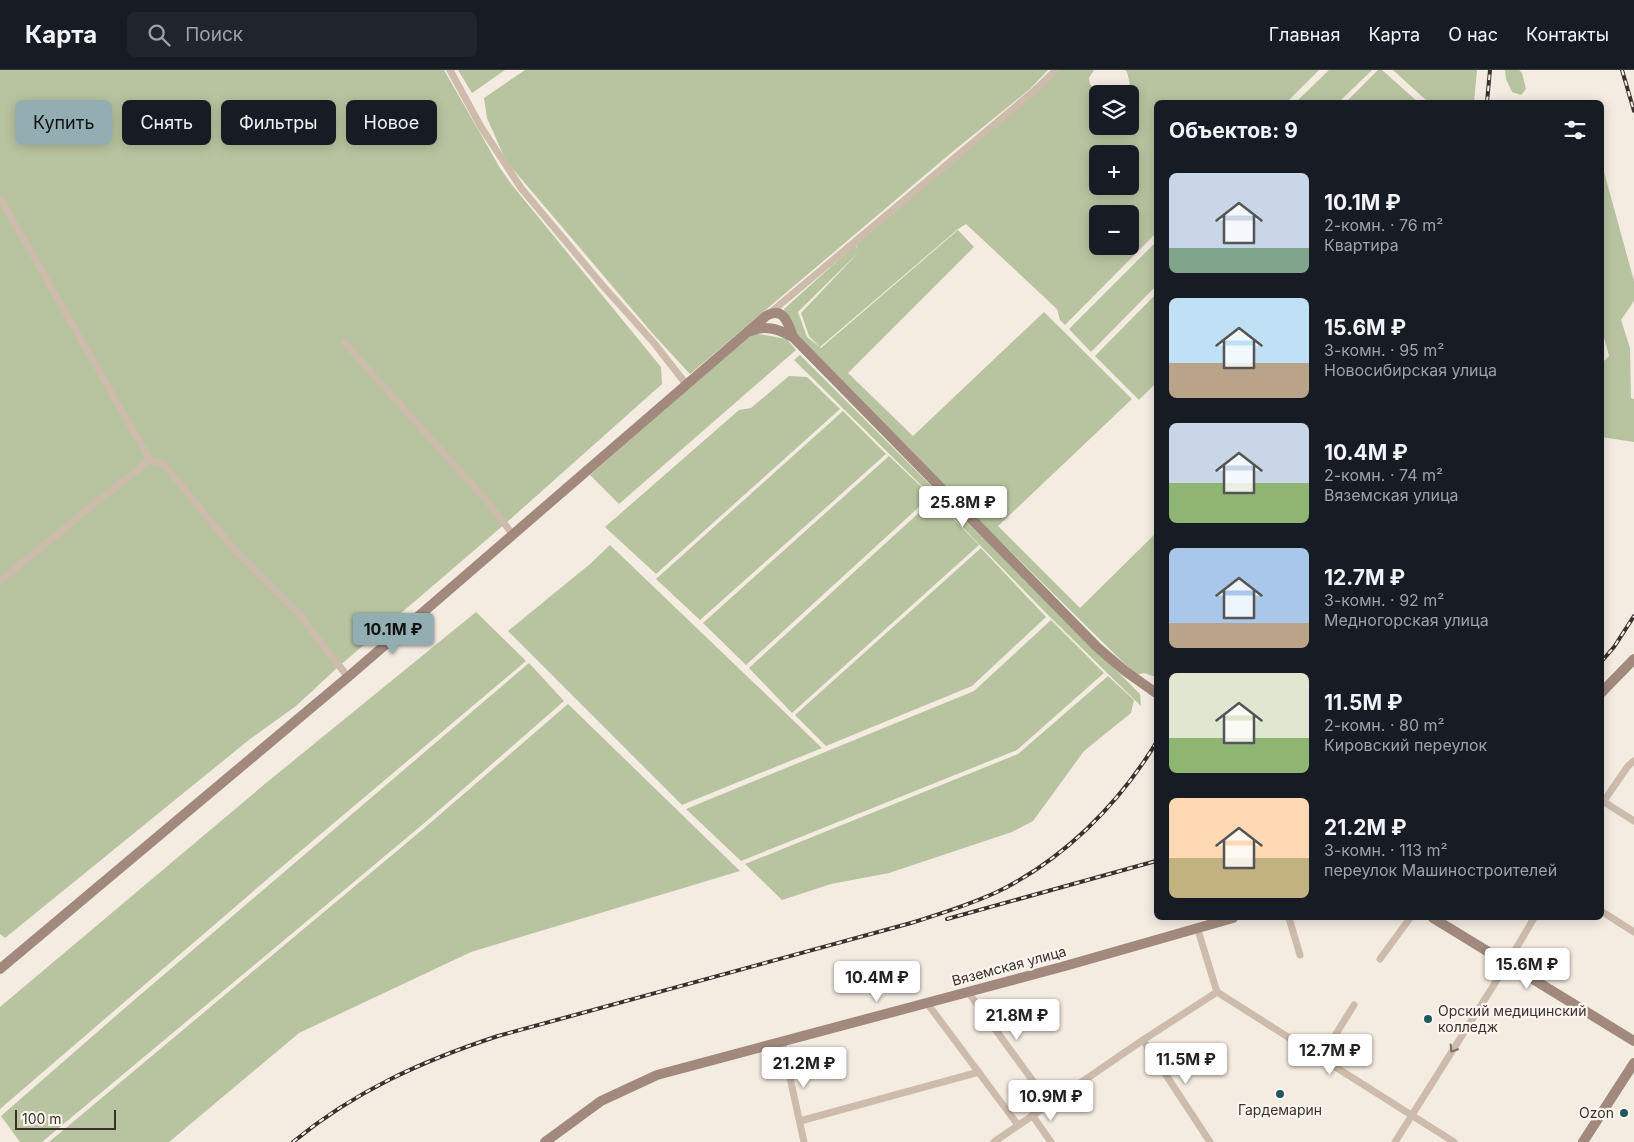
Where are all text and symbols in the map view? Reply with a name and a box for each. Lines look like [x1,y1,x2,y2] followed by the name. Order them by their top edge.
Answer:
[127,12,477,57] search box
[25,20,97,49] text: Карта
[145,21,173,49] icon: search
[185,23,243,46] text: Поиск
[1269,24,1340,45] text: Главная
[1368,24,1420,45] text: Карта
[1448,24,1498,45] text: О нас
[1526,24,1609,45] text: Контакты
[1089,85,1139,255] map controls
[1089,85,1139,135] button: layers
[15,100,112,145] chip: Купить
[122,100,211,145] chip: Снять
[221,100,336,145] chip: Фильтры
[346,100,437,145] chip: Новое
[1561,116,1589,144] icon: filters
[1169,118,1298,143] text: Объектов: 9
[1089,145,1139,195] button: +
[1324,190,1401,215] text: 10.1M ₽
[1209,193,1269,253] icon: home
[1089,205,1139,255] button: −
[1324,215,1443,235] text: 2-комн. · 76 m²
[1324,235,1399,255] text: Квартира
[1324,315,1406,340] text: 15.6M ₽
[1209,318,1269,378] icon: home
[1324,340,1444,360] text: 3-комн. · 95 m²
[1324,360,1497,380] text: Новосибирская улица
[1324,440,1408,465] text: 10.4M ₽
[1209,443,1269,503] icon: home
[1324,465,1443,485] text: 2-комн. · 74 m²
[1324,485,1459,505] text: Вяземская улица
[917,486,1009,528] pin: 25.8M ₽
[930,492,996,512] text: 25.8M ₽
[1324,565,1405,590] text: 12.7M ₽
[1209,568,1269,628] icon: home
[1324,590,1444,610] text: 3-комн. · 92 m²
[1324,610,1489,630] text: Медногорская улица
[347,612,439,655] pin: 10.1M ₽
[364,619,422,639] text: 10.1M ₽
[1324,690,1403,715] text: 11.5M ₽
[1209,693,1269,753] icon: home
[1324,715,1445,735] text: 2-комн. · 80 m²
[1324,735,1487,755] text: Кировский переулок
[1324,815,1407,840] text: 21.2M ₽
[1209,818,1269,878] icon: home
[1324,840,1448,860] text: 3-комн. · 113 m²
[1324,860,1557,880] text: переулок Машиностроителей
[950,942,1068,989] street label: Вяземская улица
[1481,948,1573,990] pin: 15.6M ₽
[1496,954,1558,974] text: 15.6M ₽
[831,960,923,1003] pin: 10.4M ₽
[845,967,909,987] text: 10.4M ₽
[971,998,1063,1041] pin: 21.8M ₽
[1438,1002,1586,1035] place label: Орский медицинский колледж
[986,1005,1048,1025] text: 21.8M ₽
[1422,1013,1434,1025] marker: Орский медицинский колледж
[1284,1034,1376,1076] pin: 12.7M ₽
[1299,1040,1361,1060] text: 12.7M ₽
[1140,1042,1232,1085] pin: 11.5M ₽
[1450,1044,1459,1053] one-way arrow
[758,1046,850,1089] pin: 21.2M ₽
[1156,1049,1216,1069] text: 11.5M ₽
[773,1053,835,1073] text: 21.2M ₽
[1005,1080,1097,1122] pin: 10.9M ₽
[1019,1086,1083,1106] text: 10.9M ₽
[1274,1088,1286,1100] marker: Гардемарин
[1238,1101,1322,1118] place label: Гардемарин
[1579,1104,1614,1121] place label: Ozon
[15,1107,116,1130] scale bar
[1618,1107,1630,1119] marker: Ozon
[22,1110,62,1127] text: 100 m

